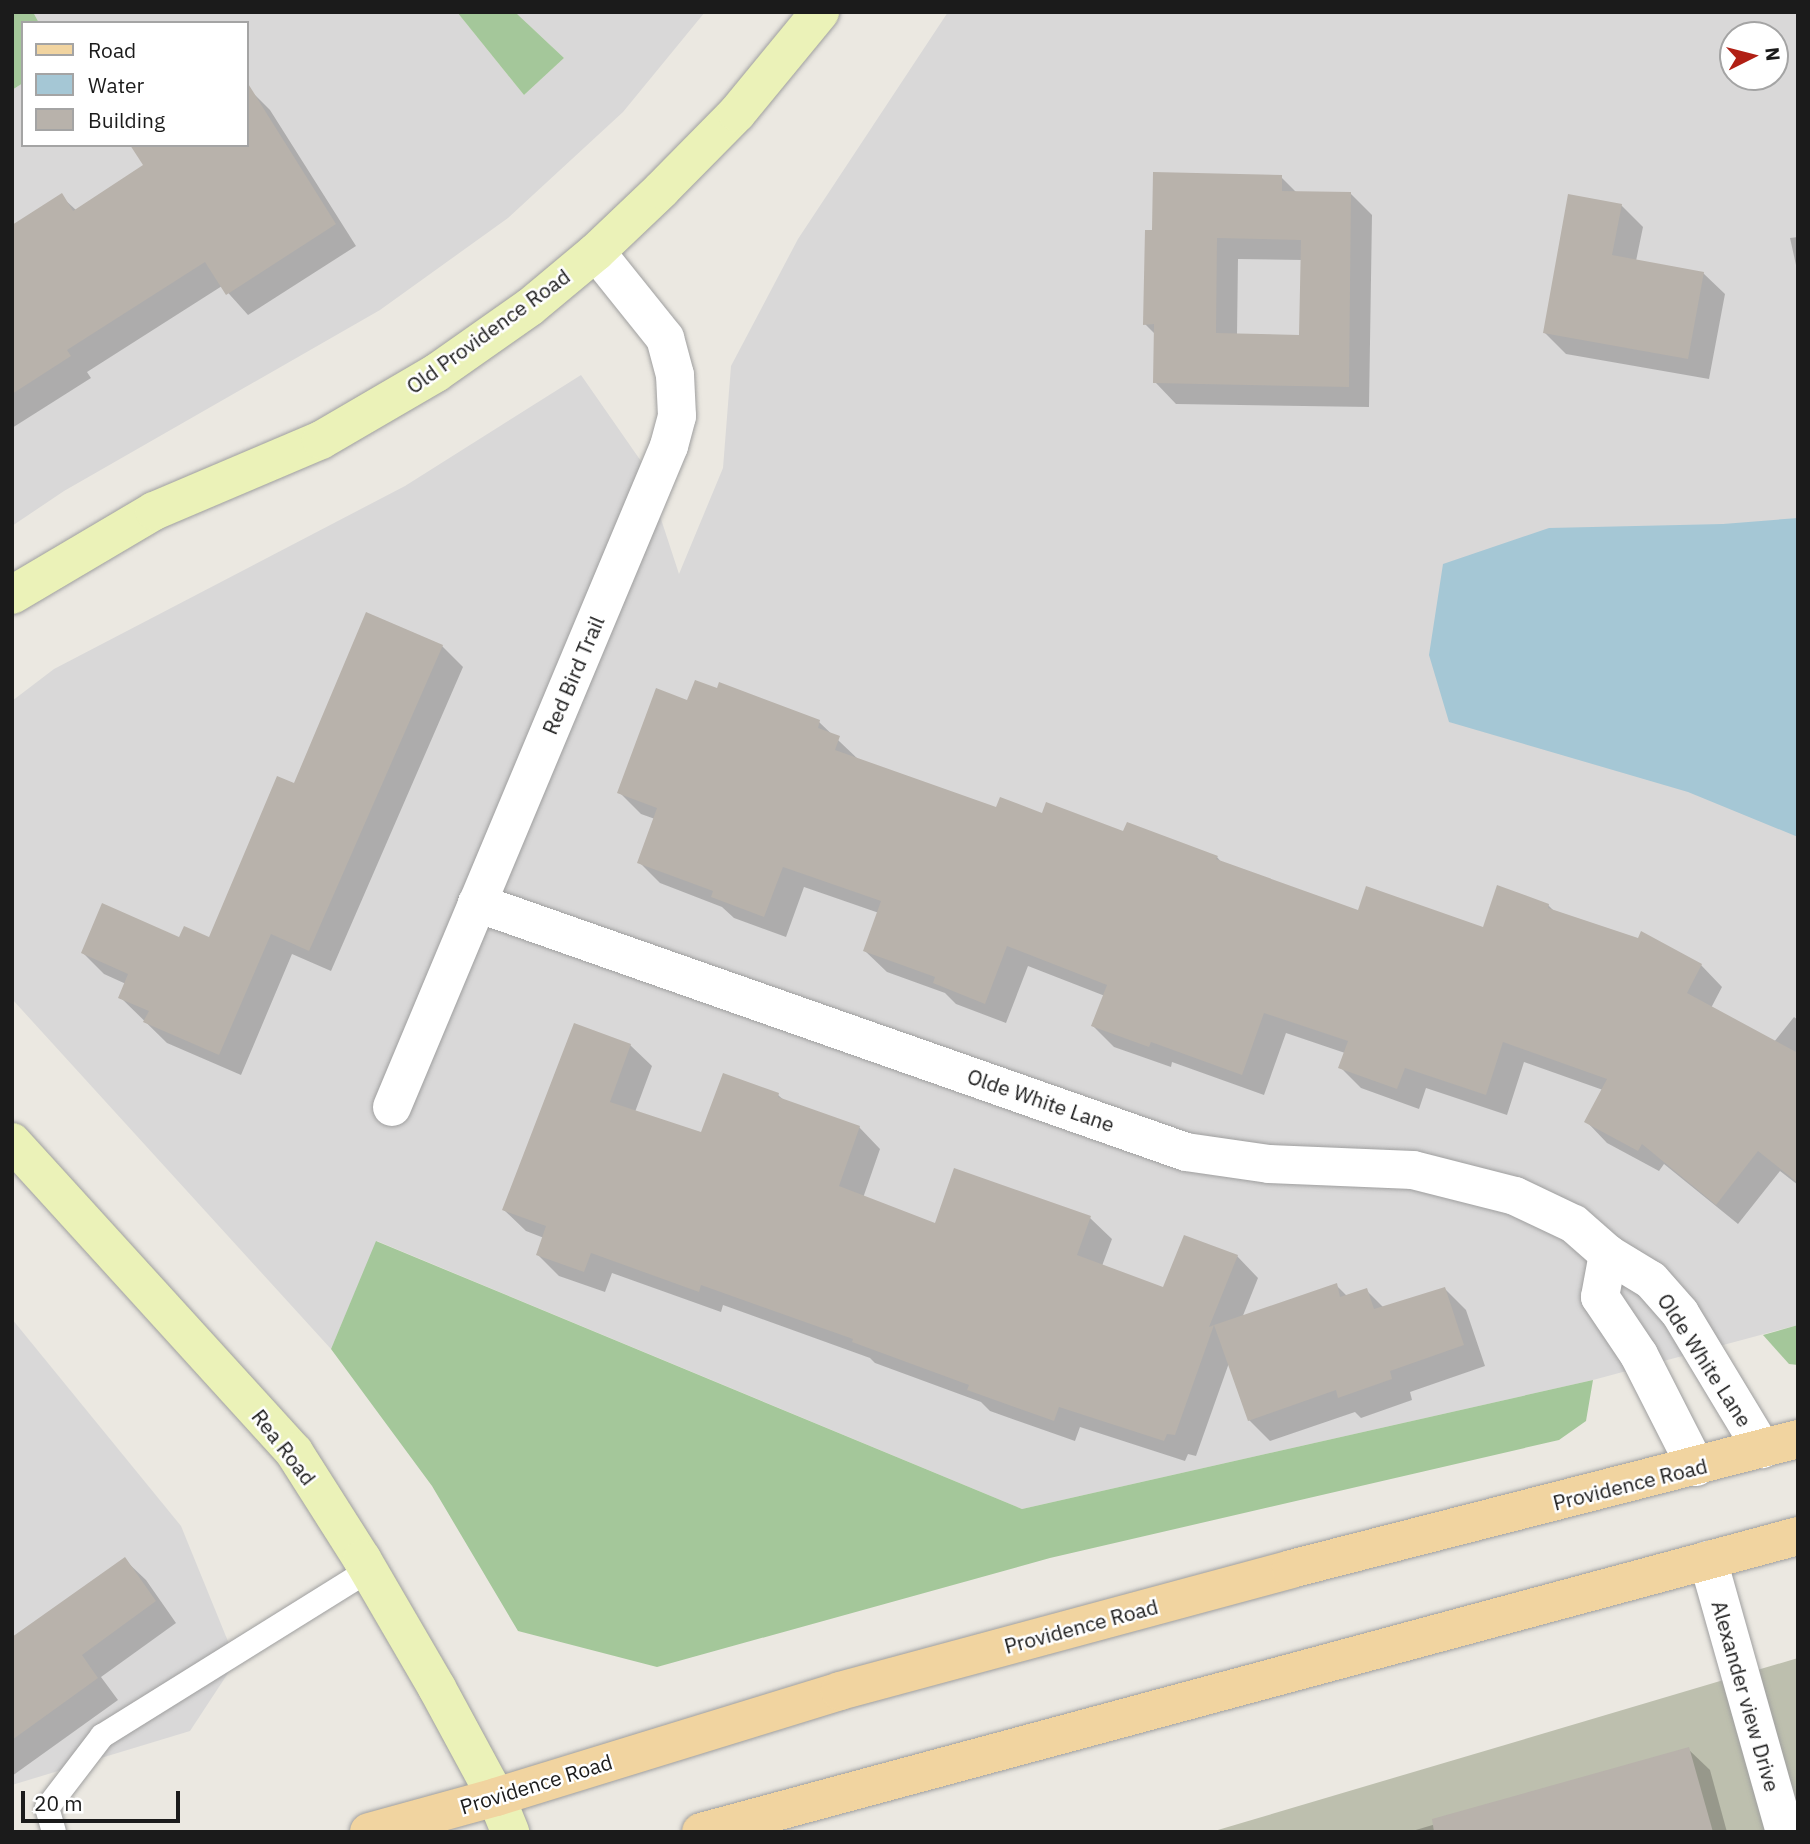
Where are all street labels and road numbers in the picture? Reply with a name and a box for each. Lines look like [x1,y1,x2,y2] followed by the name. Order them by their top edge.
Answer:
[401,263,575,399] street label: Old Providence Road
[537,612,609,738] street label: Red Bird Trail
[964,1063,1118,1137] street label: Olde White Lane
[1652,1289,1758,1431] street label: Olde White Lane
[247,1404,321,1490] street label: Rea Road
[1550,1453,1710,1515] street label: Providence Road
[1001,1593,1161,1659] street label: Providence Road
[1707,1598,1785,1794] street label: Alexander view Drive
[457,1749,615,1819] street label: Providence Road

